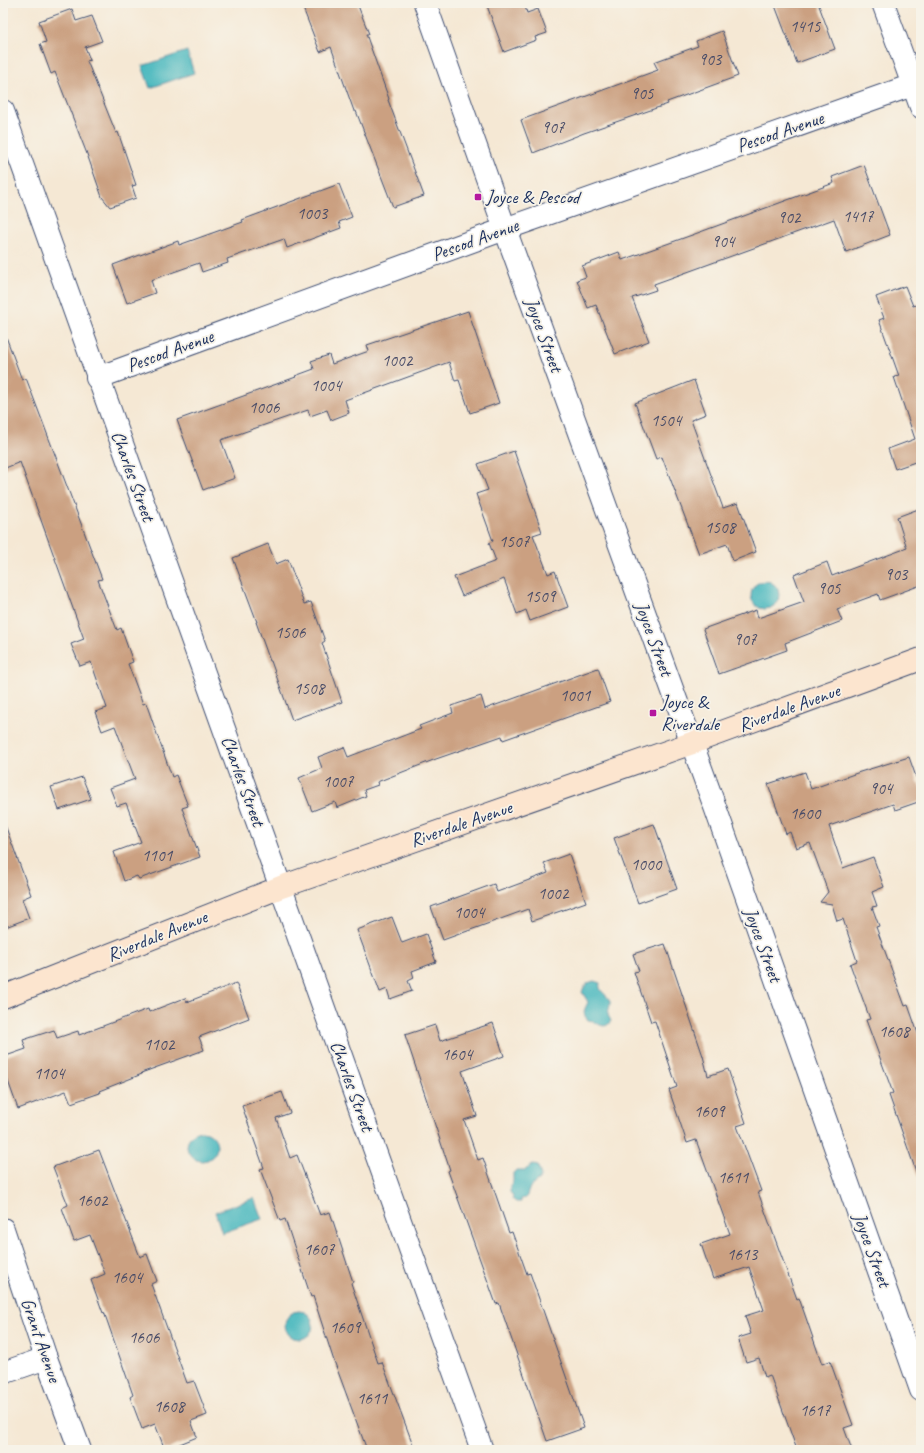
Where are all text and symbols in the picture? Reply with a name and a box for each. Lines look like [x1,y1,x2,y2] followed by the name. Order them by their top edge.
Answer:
[790,16,822,37] house number: 1415
[699,49,723,70] house number: 903
[631,83,655,104] house number: 905
[733,105,828,158] street label: Pescod Avenue
[542,117,566,138] house number: 907
[485,185,582,209] place label: Joyce & Pescod
[473,192,483,202] marker: Joyce & Pescod
[297,203,329,224] house number: 1003
[843,206,875,227] house number: 1417
[778,207,802,228] house number: 902
[429,213,523,267] street label: Pescod Avenue
[712,231,737,252] house number: 904
[519,294,569,377] street label: Joyce Street
[124,324,218,378] street label: Pescod Avenue
[382,350,414,371] house number: 1002
[311,375,344,396] house number: 1004
[249,397,281,418] house number: 1006
[651,410,684,431] house number: 1504
[106,428,161,526] street label: Charles Street
[705,517,738,538] house number: 1508
[499,531,531,552] house number: 1507
[885,564,909,585] house number: 903
[818,578,842,599] house number: 905
[525,586,557,607] house number: 1509
[629,598,679,681] street label: Joyce Street
[275,622,307,643] house number: 1506
[734,629,758,650] house number: 907
[294,678,327,699] house number: 1508
[735,678,845,737] street label: Riverdale Avenue
[560,685,592,706] house number: 1001
[660,690,721,736] place label: Joyce & Riverdale
[648,708,658,718] marker: Joyce & Riverdale
[216,733,271,831] street label: Charles Street
[323,771,355,792] house number: 1007
[870,778,895,799] house number: 904
[407,795,517,853] street label: Riverdale Avenue
[790,803,822,824] house number: 1600
[142,845,174,866] house number: 1101
[631,854,663,875] house number: 1000
[538,883,570,904] house number: 1002
[454,902,487,923] house number: 1004
[103,904,212,967] street label: Riverdale Avenue
[738,904,788,987] street label: Joyce Street
[879,1021,912,1042] house number: 1608
[144,1034,176,1055] house number: 1102
[325,1038,380,1136] street label: Charles Street
[442,1044,475,1065] house number: 1604
[34,1063,67,1084] house number: 1104
[694,1101,726,1122] house number: 1609
[718,1167,750,1188] house number: 1611
[77,1190,109,1211] house number: 1602
[847,1209,897,1292] street label: Joyce Street
[304,1239,336,1260] house number: 1607
[727,1244,759,1265] house number: 1613
[112,1267,145,1288] house number: 1604
[15,1295,67,1387] street label: Grant Avenue
[330,1317,362,1338] house number: 1609
[129,1327,161,1348] house number: 1606
[357,1388,389,1409] house number: 1611
[154,1396,187,1417] house number: 1608
[800,1400,832,1421] house number: 1617

